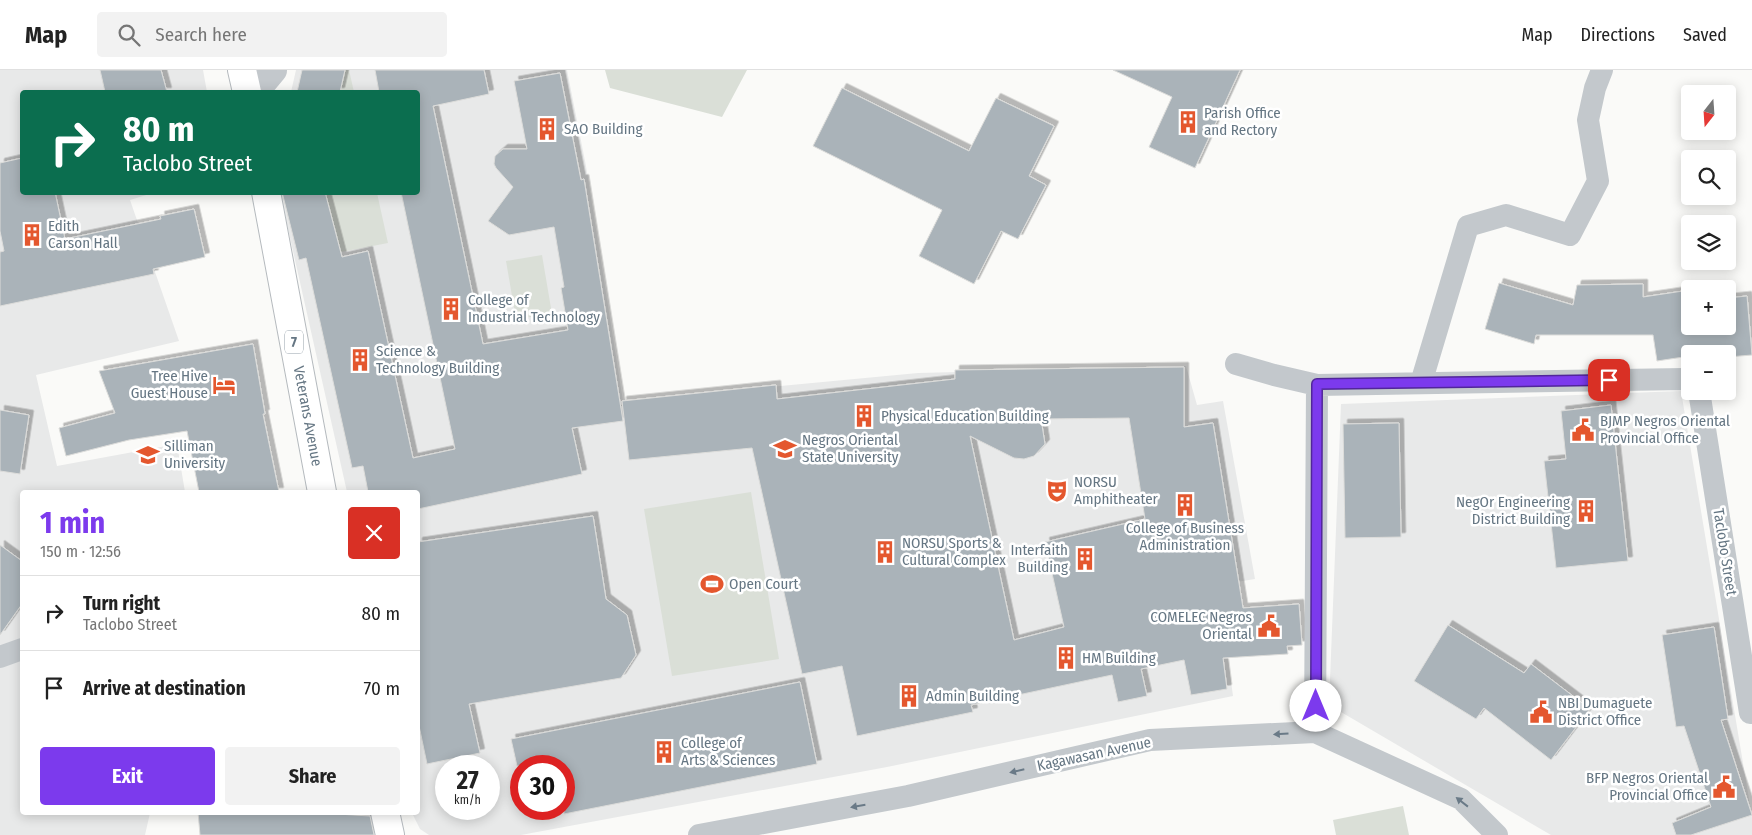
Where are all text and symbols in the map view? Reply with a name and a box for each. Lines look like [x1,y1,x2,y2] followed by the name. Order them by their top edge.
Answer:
[97,12,447,57] search box
[25,21,67,49] text: Map
[115,21,143,49] icon: search
[155,23,247,46] text: Search here
[1521,24,1553,46] text: Map
[1581,24,1655,46] text: Directions
[1683,24,1727,46] text: Saved
[1681,85,1736,140] north arrow
[1681,85,1736,400] map controls
[1204,104,1281,139] place label: Parish Office and Rectory
[123,108,195,150] text: 80 m
[1175,109,1201,135] building icon: Parish Office and Rectory
[40,110,105,175] icon: right
[534,116,560,142] building icon: SAO Building
[564,120,643,138] place label: SAO Building
[123,150,252,177] text: Taclobo Street
[1681,150,1736,205] button: search
[1681,215,1736,270] button: layers
[48,217,118,252] place label: Edith Carson Hall
[19,222,45,248] building icon: Edith Carson Hall
[1681,280,1736,335] button: +
[468,291,600,326] place label: College of Industrial Technology
[438,296,464,322] building icon: College of Industrial Technology
[285,330,303,354] road number: 7
[376,342,499,377] place label: Science & Technology Building
[1681,345,1736,400] button: −
[347,347,373,373] building icon: Science & Technology Building
[1588,359,1630,401] pin
[290,364,326,468] street label: Veterans Avenue
[1595,366,1623,394] icon: arrive
[131,367,208,402] place label: Tree Hive Guest House
[211,372,237,398] hotel icon: Tree Hive Guest House
[851,403,877,429] building icon: Physical Education Building
[881,407,1049,425] place label: Physical Education Building
[1600,412,1730,447] place label: BJMP Negros Oriental Provincial Office
[1570,417,1596,443] public building icon: BJMP Negros Oriental Provincial Office
[802,431,899,466] place label: Negros Oriental State University
[772,436,798,462] school or university icon: Negros Oriental State University
[164,437,226,472] place label: Silliman University
[135,442,161,468] school or university icon: Silliman University
[1074,473,1159,508] place label: NORSU Amphitheater
[1044,478,1070,504] theatre icon: NORSU Amphitheater
[1172,492,1198,518] building icon: College of Business Administration
[1456,493,1570,528] place label: NegOr Engineering District Building
[1573,498,1599,524] building icon: NegOr Engineering District Building
[40,505,105,541] text: 1 min
[348,507,400,559] button: close
[1709,507,1741,597] street label: Taclobo Street
[1126,519,1244,554] place label: College of Business Administration
[902,534,1006,569] place label: NORSU Sports & Cultural Complex
[872,539,898,565] building icon: NORSU Sports & Cultural Complex
[1011,541,1068,576] place label: Interfaith Building
[40,542,121,561] text: 150 m · 12:56
[1072,546,1098,572] building icon: Interfaith Building
[699,571,725,597] sports icon: Open Court
[729,575,799,593] place label: Open Court
[83,592,160,615] text: Turn right
[40,599,68,627] icon: right
[362,602,400,625] text: 80 m
[1150,608,1252,643] place label: COMELEC Negros Oriental
[1256,613,1282,639] public building icon: COMELEC Negros Oriental
[83,615,177,634] text: Taclobo Street
[1053,645,1079,671] building icon: HM Building
[1082,649,1156,667] place label: HM Building
[40,674,68,702] icon: arrive
[83,677,246,700] text: Arrive at destination
[364,677,400,700] text: 70 m
[1289,679,1341,731] position arrow
[896,683,922,709] building icon: Admin Building
[926,687,1019,705] place label: Admin Building
[1558,694,1652,729] place label: NBI Dumaguete District Office
[1528,699,1554,725] public building icon: NBI Dumaguete District Office
[1272,730,1288,738] one-way arrow
[1035,733,1153,775] street label: Kagawasan Avenue
[681,734,775,769] place label: College of Arts & Sciences
[651,739,677,765] building icon: College of Arts & Sciences
[40,747,215,805] button: Exit
[225,747,400,805] button: Share
[510,755,575,820] speed limit sign: 30
[456,766,479,796] text: 27
[1009,767,1024,775] one-way arrow
[1586,769,1708,804] place label: BFP Negros Oriental Provincial Office
[1711,774,1737,800] public building icon: BFP Negros Oriental Provincial Office
[454,793,481,807] text: km/h
[1456,796,1469,807] one-way arrow
[850,802,866,810] one-way arrow

